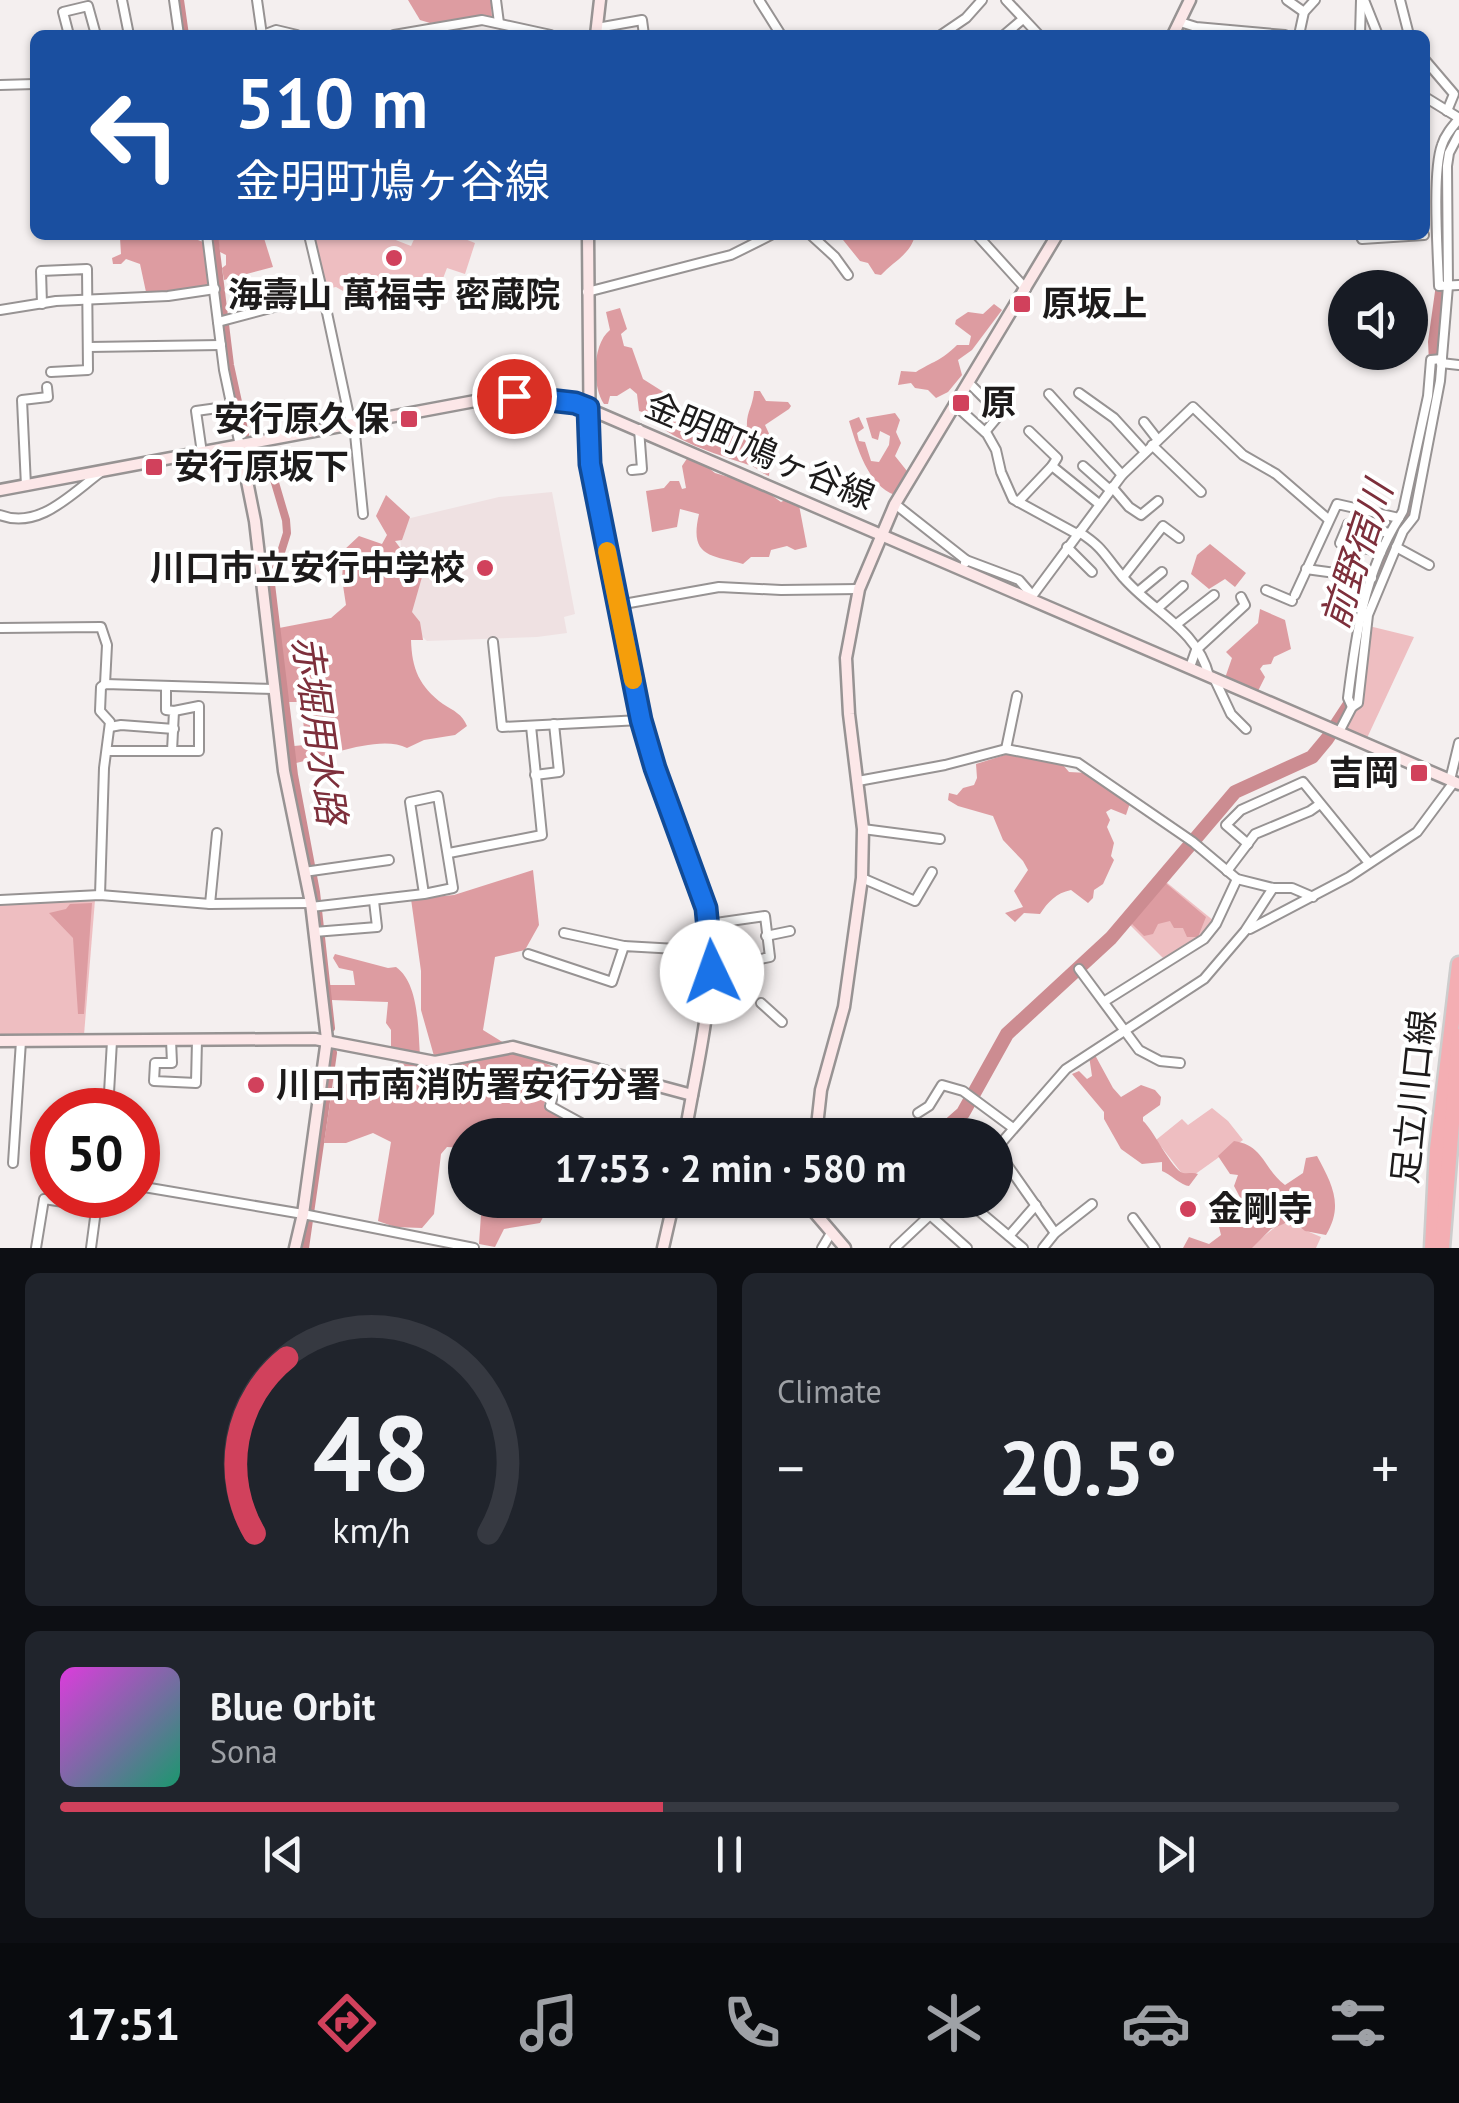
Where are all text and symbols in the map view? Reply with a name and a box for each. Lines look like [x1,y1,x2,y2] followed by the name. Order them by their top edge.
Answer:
[235,57,428,147] text: 510 m
[70,70,200,200] icon: left
[235,151,550,209] text: 金明町鳩ヶ谷線
[383,247,405,269] marker: 海壽山 萬福寺 密蔵院
[1328,270,1428,370] map controls
[1328,270,1428,370] button: sound
[228,271,560,317] place label: 海壽山 萬福寺 密蔵院
[1042,280,1147,326] place label: 原坂上
[1011,293,1033,315] marker: 原坂上
[472,354,557,439] pin
[487,369,542,424] icon: arrive
[981,379,1016,425] place label: 原
[639,381,882,519] street label: 金明町鳩ヶ谷線
[950,392,972,414] marker: 原
[214,395,390,441] place label: 安行原久保
[398,408,420,430] marker: 安行原久保
[174,443,349,489] place label: 安行原坂下
[143,456,165,478] marker: 安行原坂下
[1309,471,1404,634] water label: 前野宿川
[150,544,465,590] place label: 川口市立安行中学校
[474,557,496,579] marker: 川口市立安行中学校
[283,632,358,830] water label: 赤堀用水路
[1329,749,1399,795] place label: 吉岡
[1408,762,1430,784] marker: 吉岡
[660,920,764,1024] position arrow
[1381,1007,1445,1186] street label: 足立川口線
[276,1061,661,1107] place label: 川口市南消防署安行分署
[245,1074,267,1096] marker: 川口市南消防署安行分署
[30,1088,160,1218] speed limit sign: 50
[555,1143,906,1192] text: 17:53 · 2 min · 580 m
[1208,1185,1313,1231] place label: 金剛寺
[1177,1198,1199,1220] marker: 金剛寺
[777,1370,882,1412] text: Climate
[312,1385,430,1520] text: 48
[999,1419,1177,1516] text: 20.5°
[777,1432,805,1503] text: −
[1371,1432,1399,1503] text: +
[332,1507,410,1553] text: km/h
[210,1681,375,1730] text: Blue Orbit
[210,1730,278,1772] text: Sona
[256,1827,311,1882] icon: previous
[702,1827,757,1882] icon: pause
[1148,1827,1203,1882] icon: next
[312,1988,382,2058] icon: directions
[514,1988,584,2058] icon: music
[717,1988,787,2058] icon: phone
[919,1988,989,2058] icon: climate
[1121,1988,1191,2058] icon: car
[1323,1988,1393,2058] icon: filters
[66,1994,180,2052] text: 17:51

